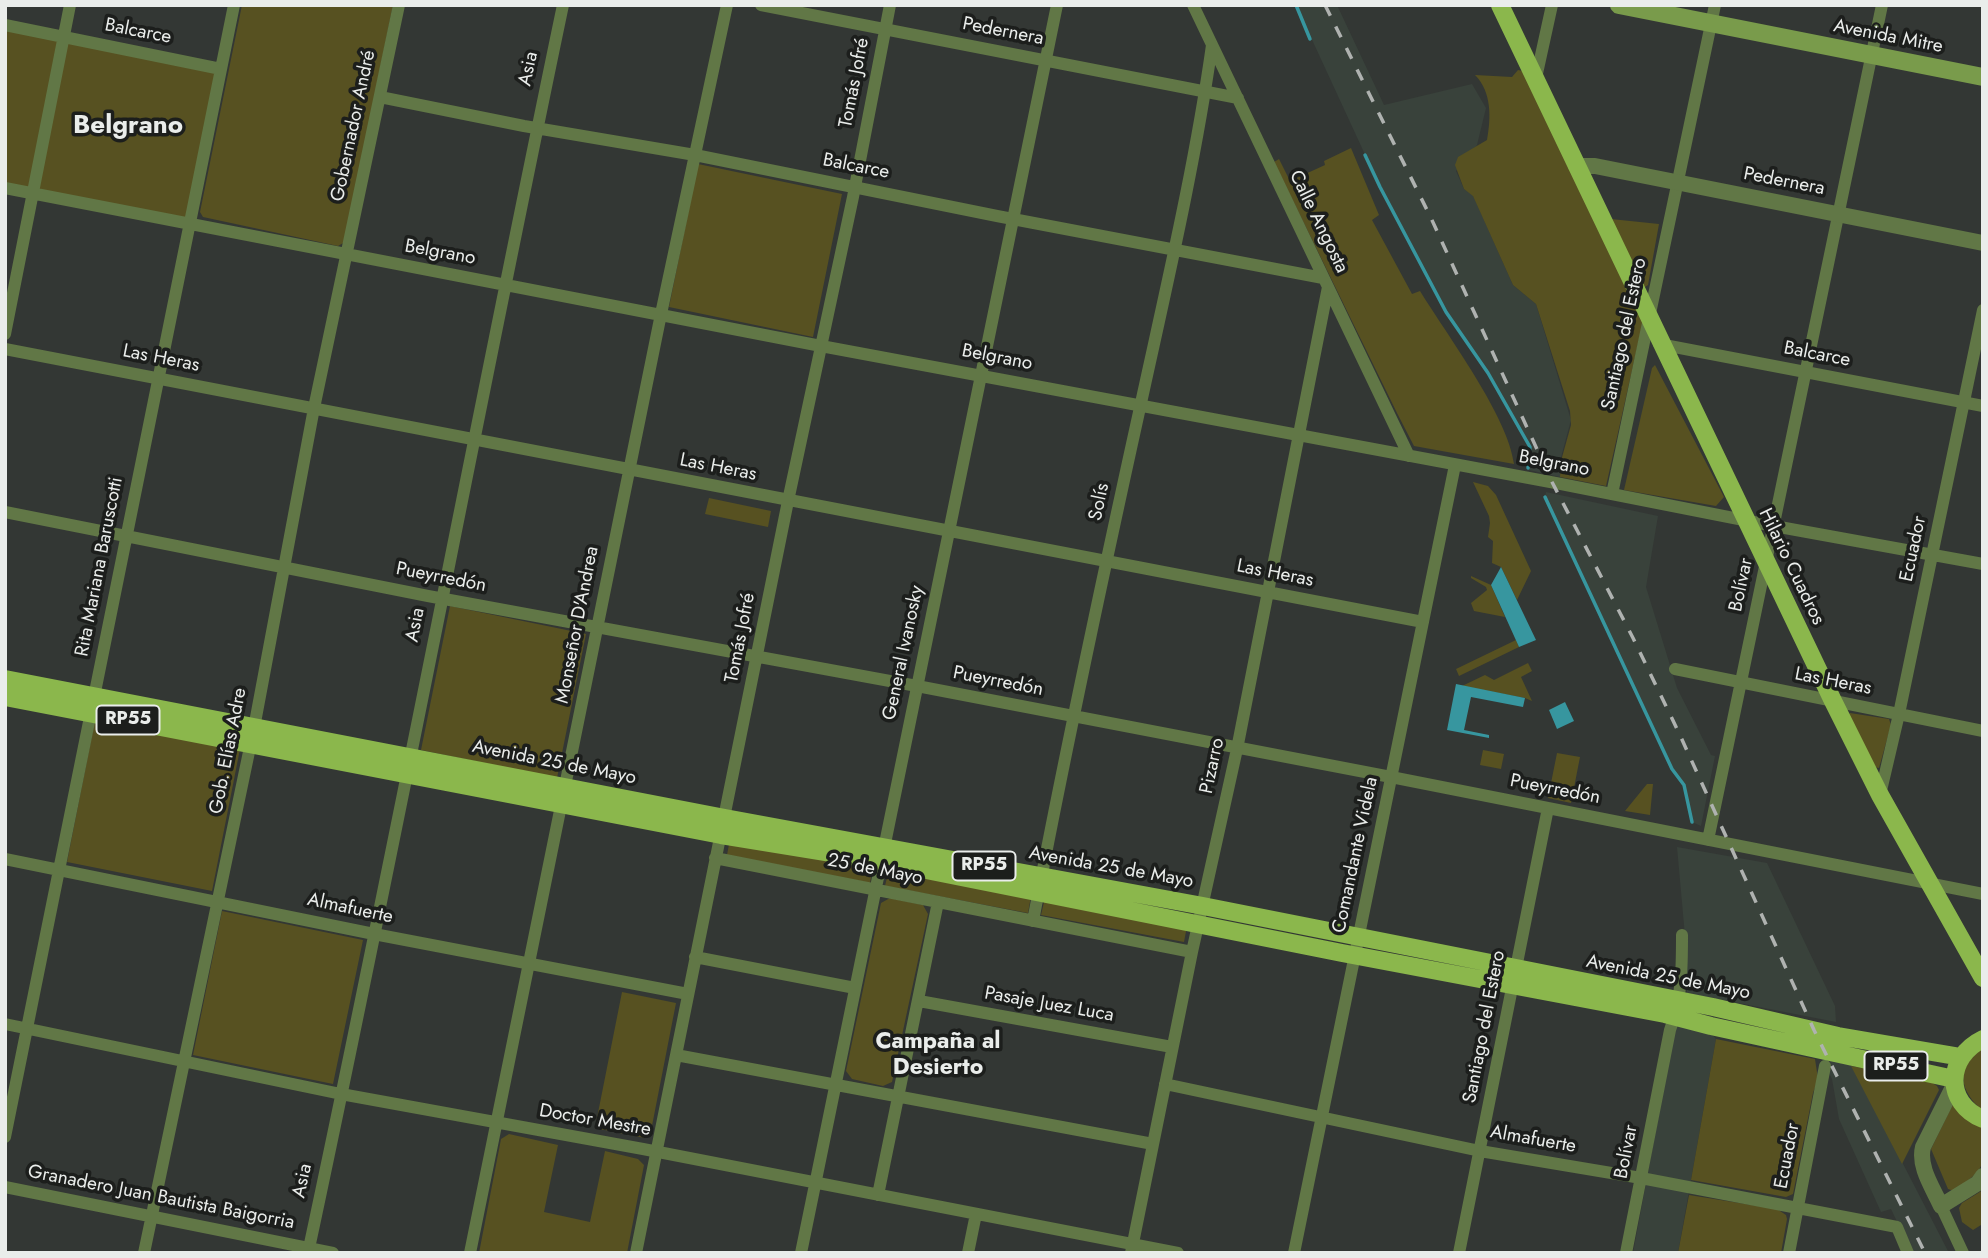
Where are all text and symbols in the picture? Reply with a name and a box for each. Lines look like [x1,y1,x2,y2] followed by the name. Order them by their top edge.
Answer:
[960,13,1046,51] street label: Pedernera
[103,14,173,50] street label: Balcarce
[1831,15,1945,59] street label: Avenida Mitre
[835,36,875,130] street label: Tomás Jofré
[327,48,381,204] street label: Gobernador André
[514,50,544,88] street label: Asia
[73,111,183,143] district label: Belgrano
[821,149,891,185] street label: Balcarce
[1741,163,1827,201] street label: Pedernera
[1283,167,1353,277] street label: Calle Angosta
[403,236,477,270] street label: Belgrano
[1598,256,1652,412] street label: Santiago del Estero
[1782,337,1852,373] street label: Balcarce
[121,340,201,378] street label: Las Heras
[960,340,1034,376] street label: Belgrano
[1517,446,1591,482] street label: Belgrano
[678,449,758,487] street label: Las Heras
[71,475,129,659] street label: Rita Mariana Baruscotti
[1085,481,1115,523] street label: Solís
[1753,505,1829,629] street label: Hilario Cuadros
[1896,514,1932,584] street label: Ecuador
[552,544,604,706] street label: Monseñor D'Andrea
[1235,555,1315,593] street label: Las Heras
[1725,556,1759,614] street label: Bolívar
[394,558,488,598] street label: Pueyrredón
[879,584,929,722] street label: General Ivanosky
[721,591,761,685] street label: Tomás Jofré
[402,606,430,644] street label: Asia
[951,662,1045,702] street label: Pueyrredón
[1793,663,1873,701] street label: Las Heras
[206,686,252,816] street label: Gob. Elías Adre
[96,706,160,734] road number: RP55
[470,736,638,790] street label: Avenida 25 de Mayo
[1196,736,1230,796] street label: Pizarro
[1508,770,1602,810] street label: Pueyrredón
[1328,775,1384,935] street label: Comandante Videla
[1027,842,1195,894] street label: Avenida 25 de Mayo
[825,850,925,890] street label: 25 de Mayo
[953,852,1016,880] road number: RP55
[305,889,395,929] street label: Almafuerte
[1459,949,1511,1105] street label: Santiago del Estero
[1584,951,1752,1005] street label: Avenida 25 de Mayo
[983,982,1115,1028] street label: Pasaje Juez Luca
[875,1028,1001,1082] district label: Campaña al Desierto
[1864,1051,1927,1080] road number: RP55
[537,1100,653,1142] street label: Doctor Mestre
[1488,1121,1578,1159] street label: Almafuerte
[1770,1121,1806,1191] street label: Ecuador
[1611,1123,1643,1181] street label: Bolívar
[26,1161,296,1235] street label: Granadero Juan Bautista Baigorria
[288,1162,318,1200] street label: Asia

